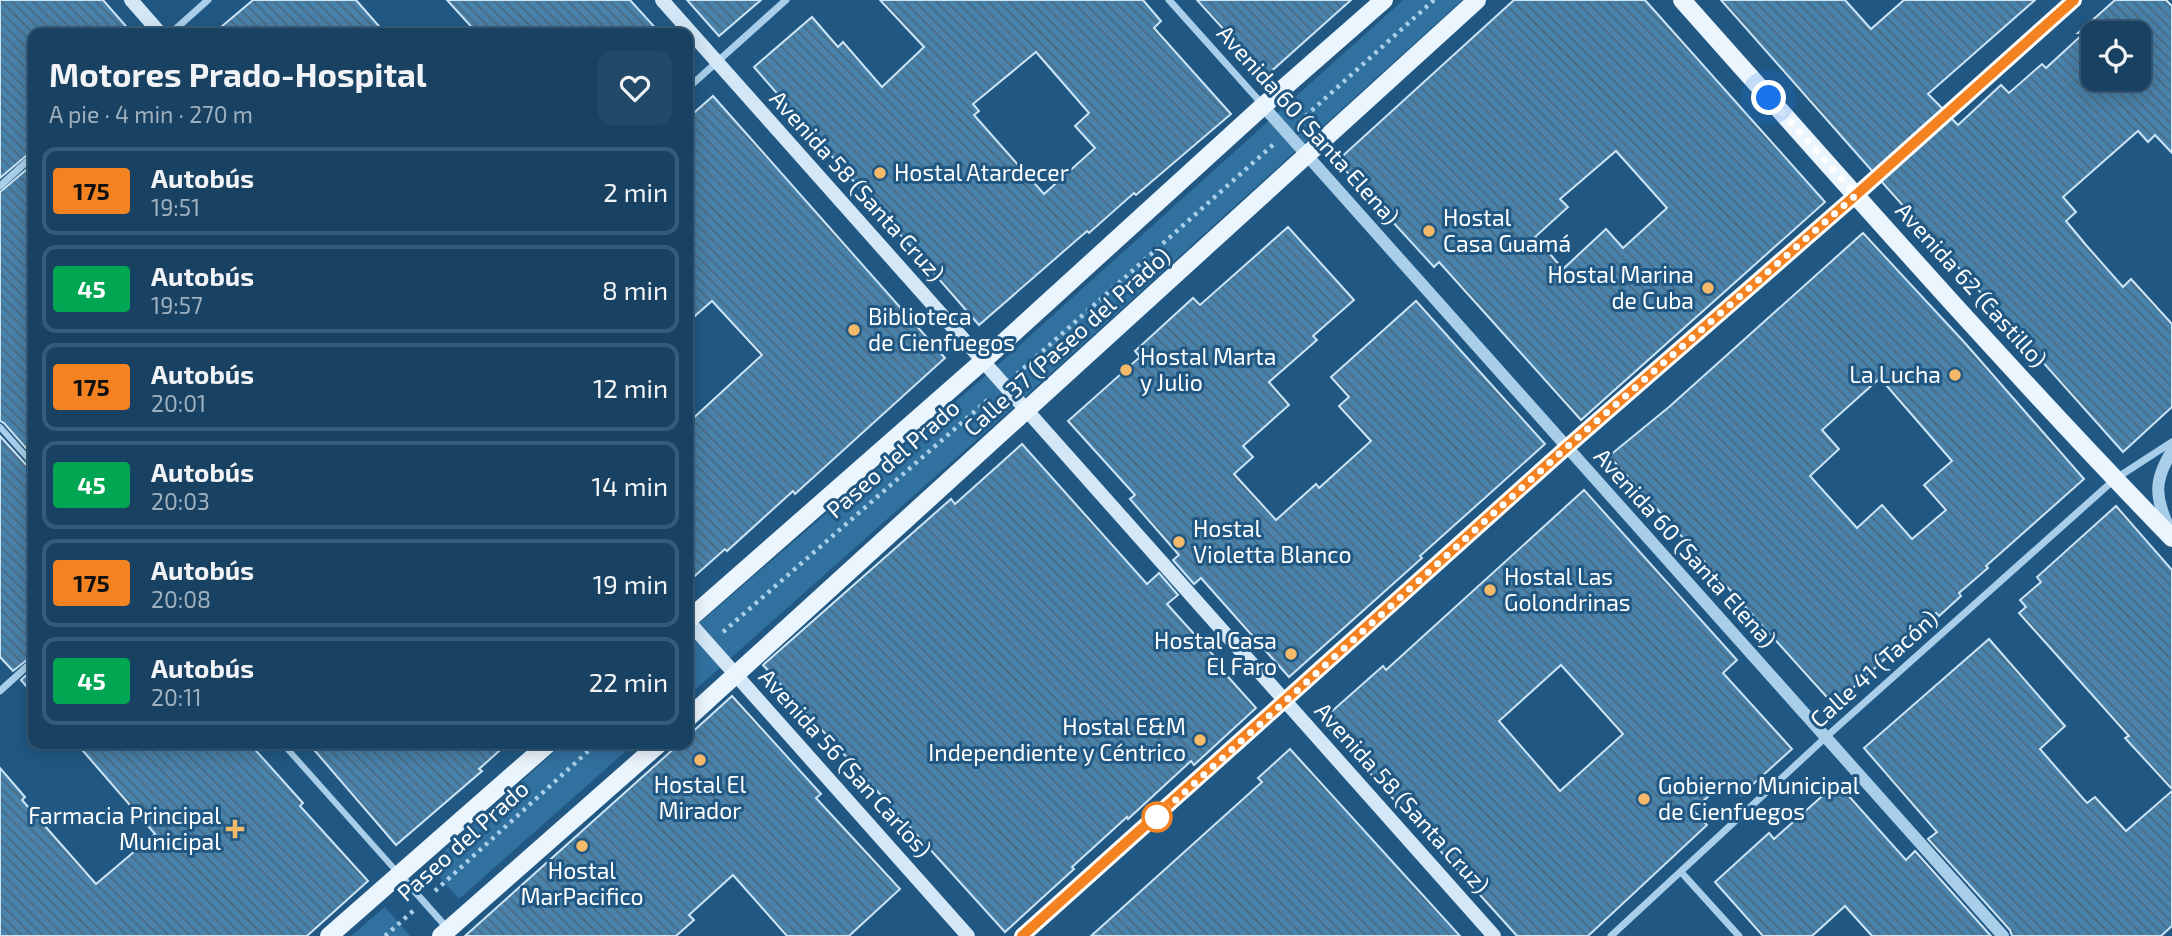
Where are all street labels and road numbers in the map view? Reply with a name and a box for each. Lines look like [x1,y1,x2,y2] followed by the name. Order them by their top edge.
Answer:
[1212,19,1406,230] street label: Avenida 60 (Santa Elena)
[765,84,951,287] street label: Avenida 58 (Santa Cruz)
[1890,196,2053,373] street label: Avenida 62 (Castillo)
[957,241,1175,441] street label: Calle 37 (Paseo del Prado)
[820,393,965,524] street label: Paseo del Prado
[1589,442,1783,653] street label: Avenida 60 (Santa Elena)
[1804,604,1943,733] street label: Calle 41 (Tacón)
[754,662,938,862] street label: Avenida 56 (San Carlos)
[1310,696,1496,899] street label: Avenida 58 (Santa Cruz)
[391,774,534,907] street label: Paseo del Prado

